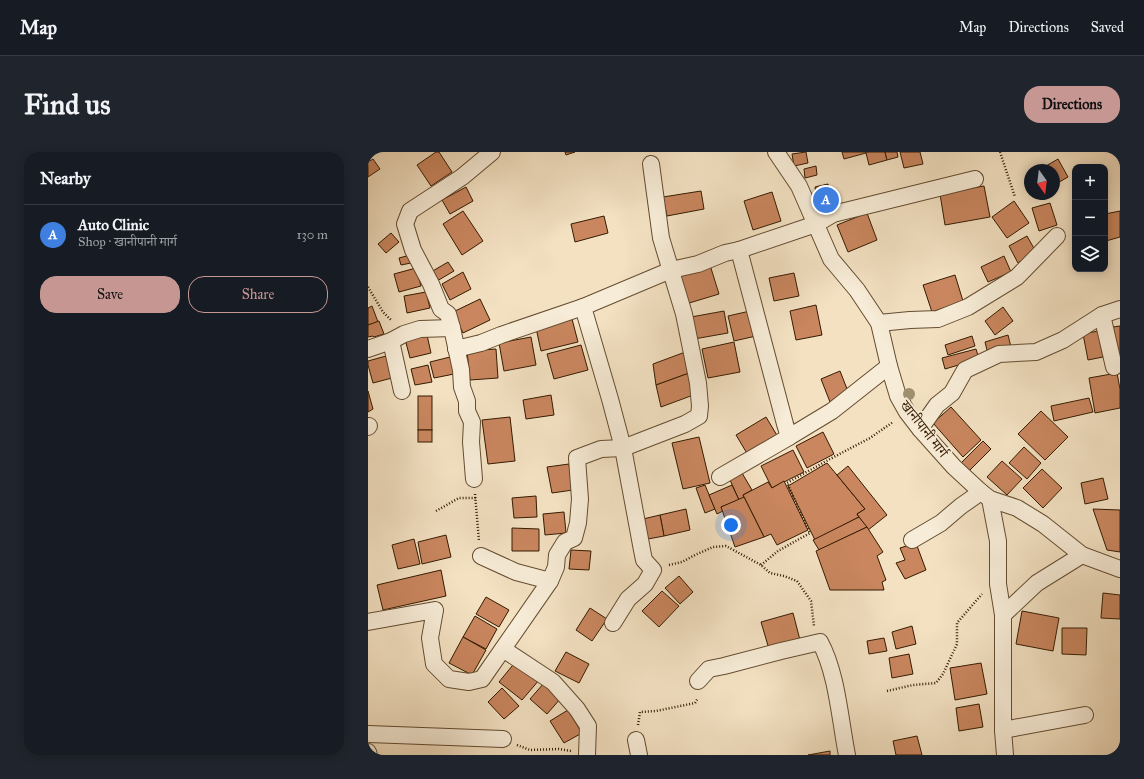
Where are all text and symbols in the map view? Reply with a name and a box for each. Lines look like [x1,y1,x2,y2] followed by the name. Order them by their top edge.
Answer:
[20,16,57,39] text: Map
[959,19,986,36] text: Map
[1008,19,1069,36] text: Directions
[1091,19,1124,36] text: Saved
[1024,86,1120,123] button: Directions
[24,87,110,122] text: Find us
[1024,164,1060,200] north arrow
[1072,164,1108,272] map controls
[1072,164,1108,200] button: +
[40,168,91,189] text: Nearby
[813,185,839,215] pin: A
[1072,200,1108,236] button: −
[78,216,149,234] text: Auto Clinic
[49,227,57,243] text: A
[296,227,328,243] text: 130 m
[78,234,177,250] text: Shop · खानीपानी मार्ग
[1072,236,1108,272] button: layers
[40,276,180,313] button: Save
[188,276,328,313] button: Share
[896,396,952,462] street label: खानीपानी मार्ग
[721,515,741,535] your location

